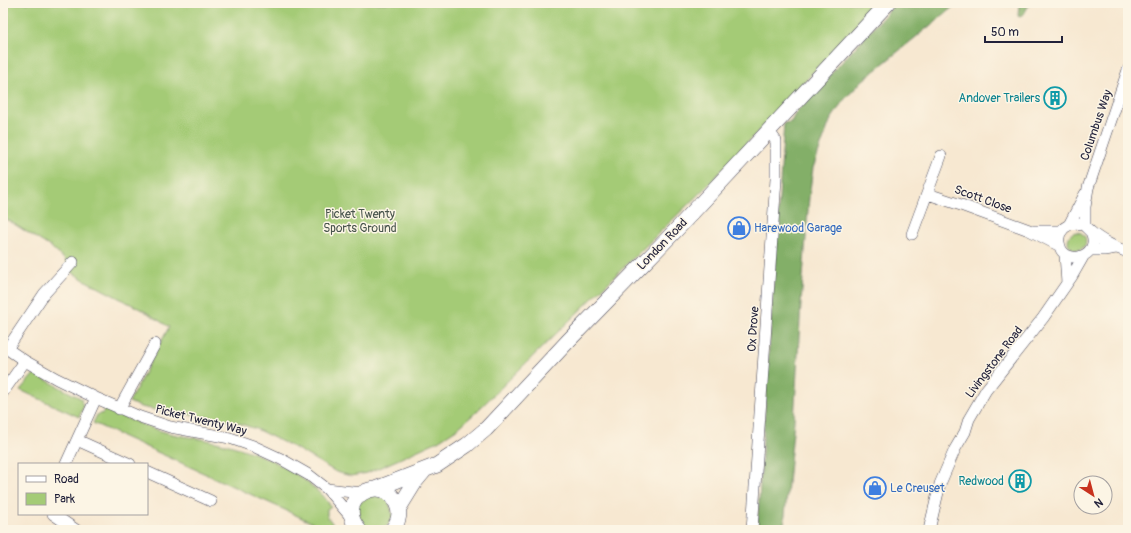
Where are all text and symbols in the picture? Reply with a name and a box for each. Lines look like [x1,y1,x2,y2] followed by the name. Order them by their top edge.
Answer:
[985,18,1062,44] scale bar
[991,25,1019,40] text: 50 m
[1042,85,1068,111] building icon: Andover Trailers
[1077,88,1116,163] street label: Columbus Way
[958,91,1041,106] place label: Andover Trailers
[952,182,1014,217] street label: Scott Close
[323,207,397,236] park label: Picket Twenty Sports Ground
[634,215,691,273] street label: London Road
[726,215,752,241] shop icon: Harewood Garage
[754,221,842,236] place label: Harewood Garage
[744,306,763,352] street label: Ox Drove
[962,323,1026,401] street label: Livingstone Road
[154,402,248,439] street label: Picket Twenty Way
[18,463,148,515] legend
[1007,468,1033,494] building icon: Redwood
[54,472,79,487] text: Road
[958,474,1004,489] place label: Redwood
[862,475,888,501] shop icon: Le Creuset
[1073,475,1113,515] north arrow
[890,481,945,496] place label: Le Creuset
[54,492,75,507] text: Park
[1091,495,1105,510] text: N

